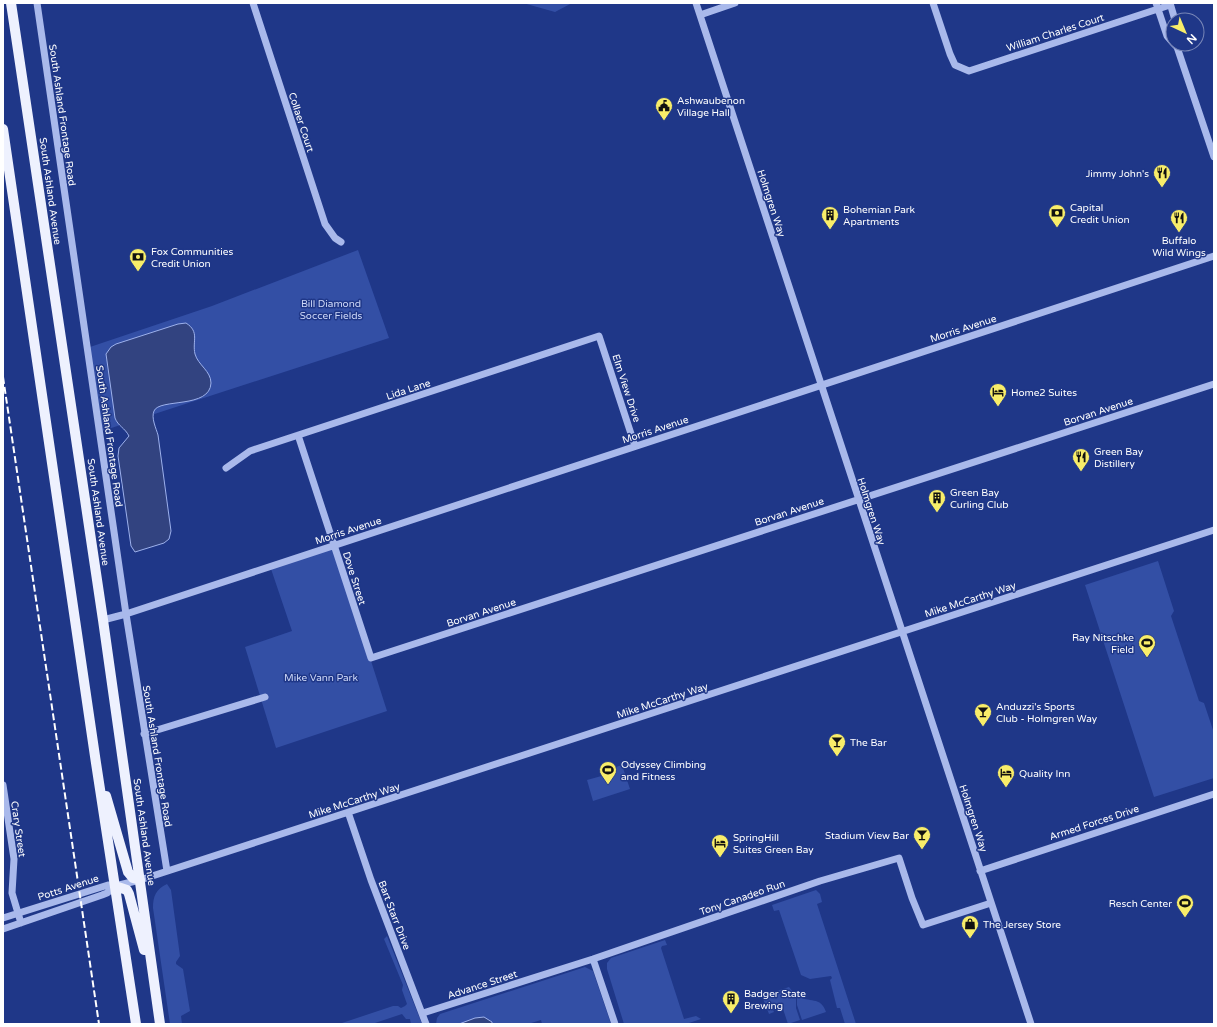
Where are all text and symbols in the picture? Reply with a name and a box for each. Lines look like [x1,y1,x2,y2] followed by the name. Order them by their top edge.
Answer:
[1005,11,1106,54] street label: William Charles Court
[1165,12,1205,52] north arrow
[1184,31,1199,47] text: N
[46,44,78,187] street label: South Ashland Frontage Road
[286,91,316,154] street label: Collaer Court
[677,95,745,119] place label: Ashwaubenon Village Hall
[654,96,674,121] public building icon: Ashwaubenon Village Hall
[37,137,64,246] street label: South Ashland Avenue
[1152,163,1172,188] restaurant icon: Jimmy John's
[755,168,788,239] street label: Holmgren Way
[1086,168,1149,180] place label: Jimmy John's
[1070,202,1130,226] place label: Capital Credit Union
[1047,203,1067,228] bank icon: Capital Credit Union
[843,204,916,228] place label: Bohemian Park Apartments
[820,205,840,230] building icon: Bohemian Park Apartments
[1169,208,1189,233] restaurant icon: Buffalo Wild Wings
[1152,235,1206,259] place label: Buffalo Wild Wings
[151,246,233,270] place label: Fox Communities Credit Union
[128,247,148,272] bank icon: Fox Communities Credit Union
[300,298,363,322] park label: Bill Diamond Soccer Fields
[929,312,998,345] street label: Morris Avenue
[609,353,643,424] street label: Elm View Drive
[93,365,125,508] street label: South Ashland Frontage Road
[385,377,432,403] street label: Lida Lane
[988,382,1008,407] hotel icon: Home2 Suites
[1011,387,1077,399] place label: Home2 Suites
[1062,395,1135,429] street label: Borvan Avenue
[621,413,690,446] street label: Morris Avenue
[1094,446,1144,470] place label: Green Bay Distillery
[1071,447,1091,472] restaurant icon: Green Bay Distillery
[85,458,112,567] street label: South Ashland Avenue
[855,476,888,547] street label: Holmgren Way
[950,487,1009,511] place label: Green Bay Curling Club
[927,488,947,513] building icon: Green Bay Curling Club
[753,495,826,529] street label: Borvan Avenue
[314,514,383,547] street label: Morris Avenue
[340,550,368,607] street label: Dove Street
[923,579,1018,620] street label: Mike McCarthy Way
[445,596,518,630] street label: Borvan Avenue
[1072,632,1134,656] place label: Ray Nitschke Field
[1137,633,1157,658] sports icon: Ray Nitschke Field
[284,672,358,684] park label: Mike Vann Park
[615,680,710,721] street label: Mike McCarthy Way
[140,685,174,828] street label: South Ashland Frontage Road
[996,701,1098,725] place label: Anduzzi's Sports Club - Holmgren Way
[973,702,993,727] bar icon: Anduzzi's Sports Club - Holmgren Way
[827,732,847,757] bar icon: The Bar
[850,737,887,749] place label: The Bar
[621,759,706,783] place label: Odyssey Climbing and Fitness
[598,760,618,785] sports icon: Odyssey Climbing and Fitness
[996,763,1016,788] hotel icon: Quality Inn
[1019,768,1070,780] place label: Quality Inn
[131,778,158,887] street label: South Ashland Avenue
[307,780,402,821] street label: Mike McCarthy Way
[957,783,990,854] street label: Holmgren Way
[8,800,28,858] street label: Crary Street
[1048,803,1141,843] street label: Armed Forces Drive
[912,825,932,850] bar icon: Stadium View Bar
[825,830,909,842] place label: Stadium View Bar
[733,832,814,856] place label: SpringHill Suites Green Bay
[710,833,730,858] hotel icon: SpringHill Suites Green Bay
[36,872,101,903] street label: Potts Avenue
[698,878,787,918] street label: Tony Canadeo Run
[375,879,413,952] street label: Bart Starr Drive
[1175,893,1195,918] sports icon: Resch Center
[1109,898,1172,910] place label: Resch Center
[960,914,980,939] shop icon: The Jersey Store
[983,919,1061,931] place label: The Jersey Store
[446,968,519,1002] street label: Advance Street
[744,988,806,1012] place label: Badger State Brewing
[721,989,741,1014] building icon: Badger State Brewing

